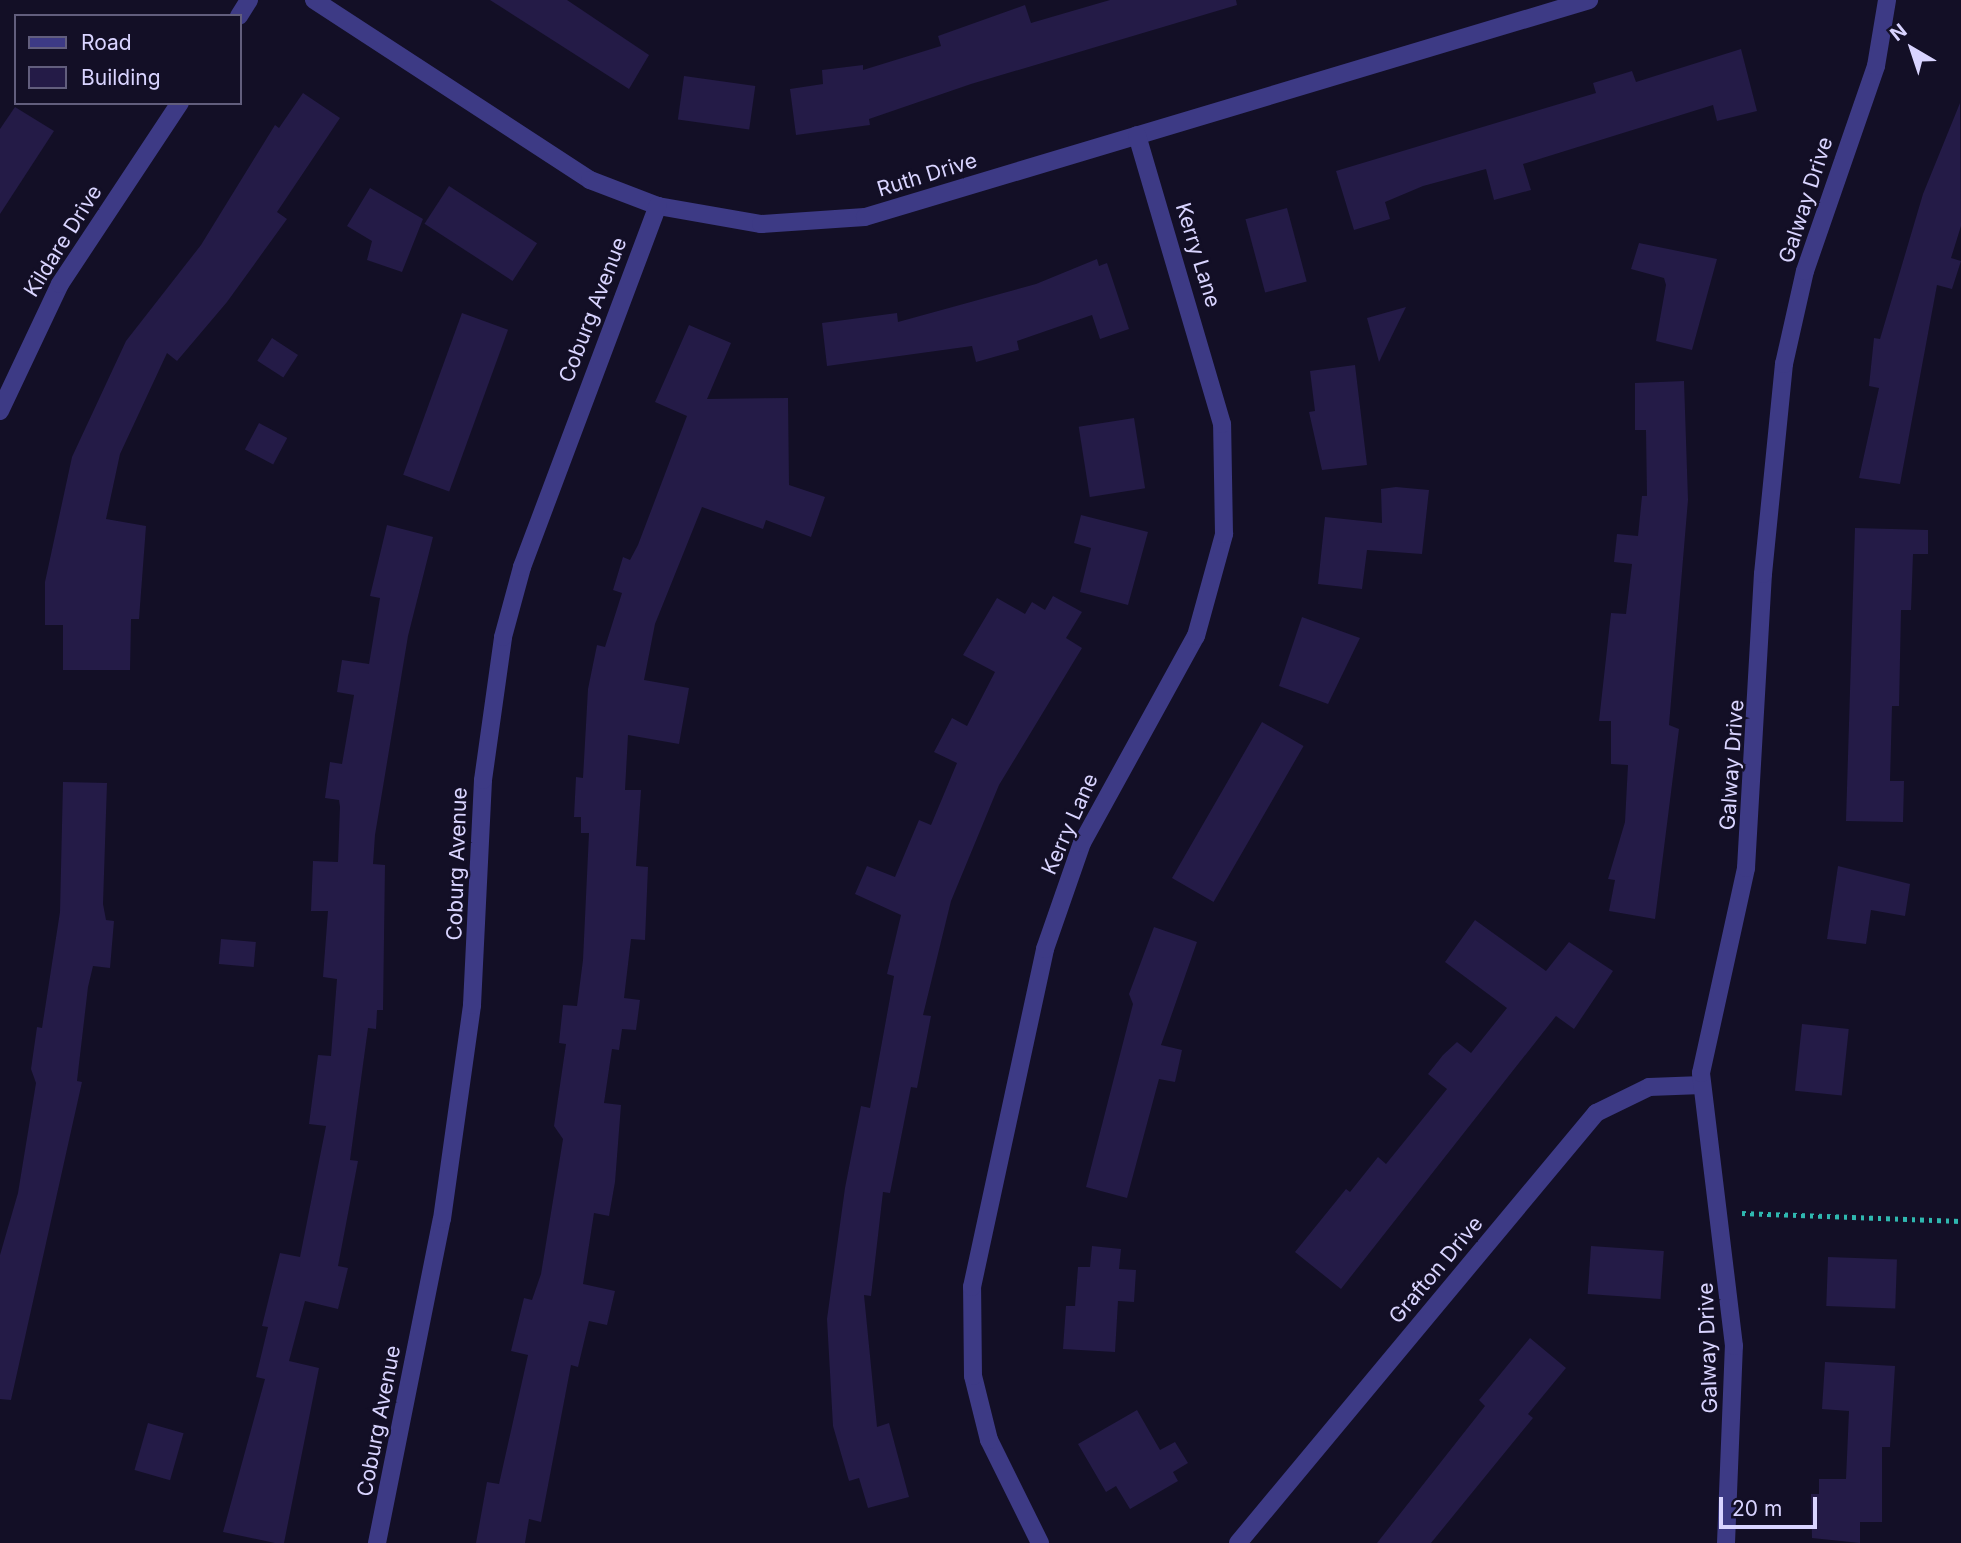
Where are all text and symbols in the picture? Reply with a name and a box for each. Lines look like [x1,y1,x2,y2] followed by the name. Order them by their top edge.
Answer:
[14,14,242,105] legend
[1877,14,1947,84] north arrow
[1886,19,1911,46] text: N
[81,30,132,55] text: Road
[81,65,161,90] text: Building
[1774,134,1838,266] street label: Galway Drive
[874,148,980,202] street label: Ruth Drive
[19,180,107,302] street label: Kildare Drive
[1170,200,1226,310] street label: Kerry Lane
[554,234,632,386] street label: Coburg Avenue
[1715,699,1749,831] street label: Galway Drive
[1037,770,1103,878] street label: Kerry Lane
[442,787,472,941] street label: Coburg Avenue
[1384,1211,1488,1329] street label: Grafton Drive
[1693,1282,1723,1414] street label: Galway Drive
[352,1343,406,1499] street label: Coburg Avenue
[1723,1484,1821,1528] scale bar
[1732,1496,1782,1521] text: 20 m

